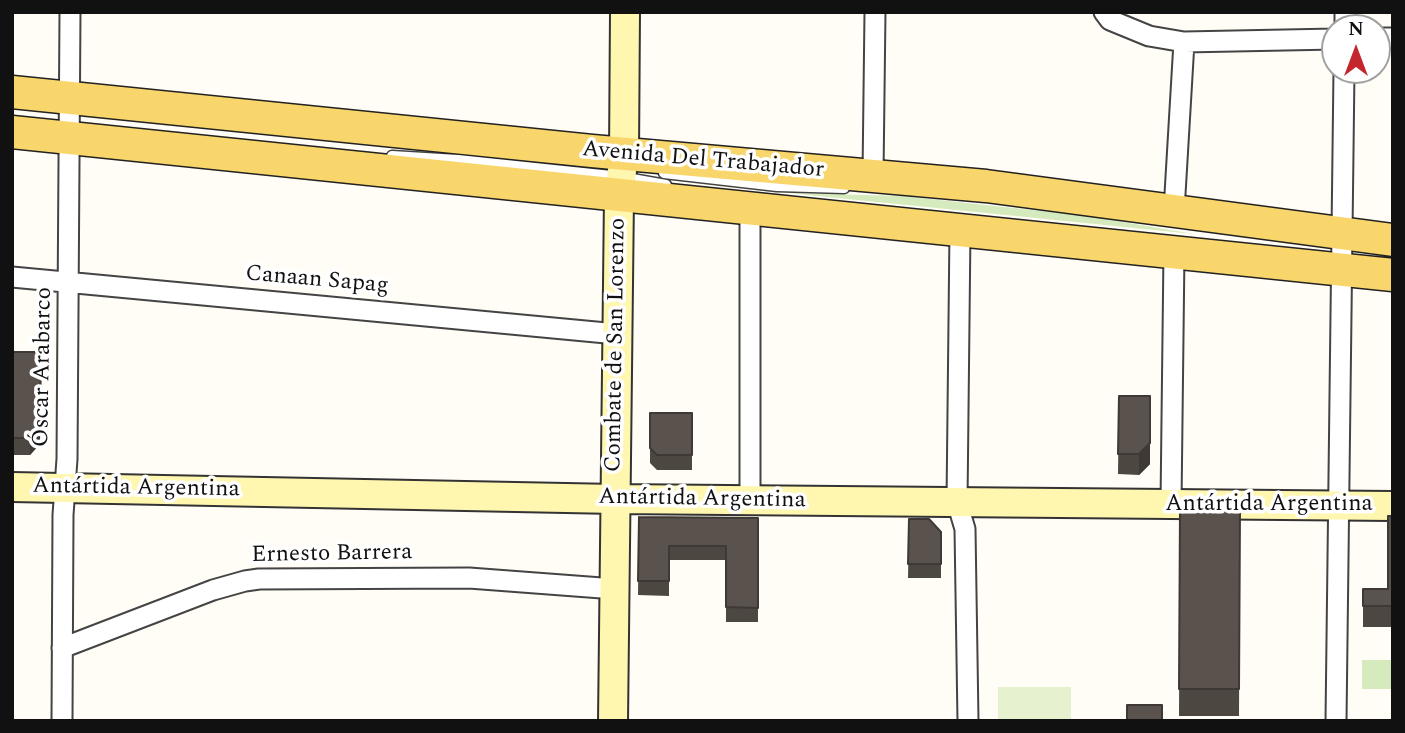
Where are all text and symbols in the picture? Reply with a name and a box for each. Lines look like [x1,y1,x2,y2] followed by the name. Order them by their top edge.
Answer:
[1321,14,1391,84] north arrow
[1348,15,1364,44] text: N
[581,137,825,185] street label: Avenida Del Trabajador
[601,218,633,472] street label: Combate de San Lorenzo
[244,261,390,301] street label: Canaan Sapag
[29,287,59,447] street label: Óscar Arabarco
[32,473,240,505] street label: Antártida Argentina
[598,484,806,516] street label: Antártida Argentina
[1165,491,1373,519] street label: Antártida Argentina
[251,540,413,570] street label: Ernesto Barrera

